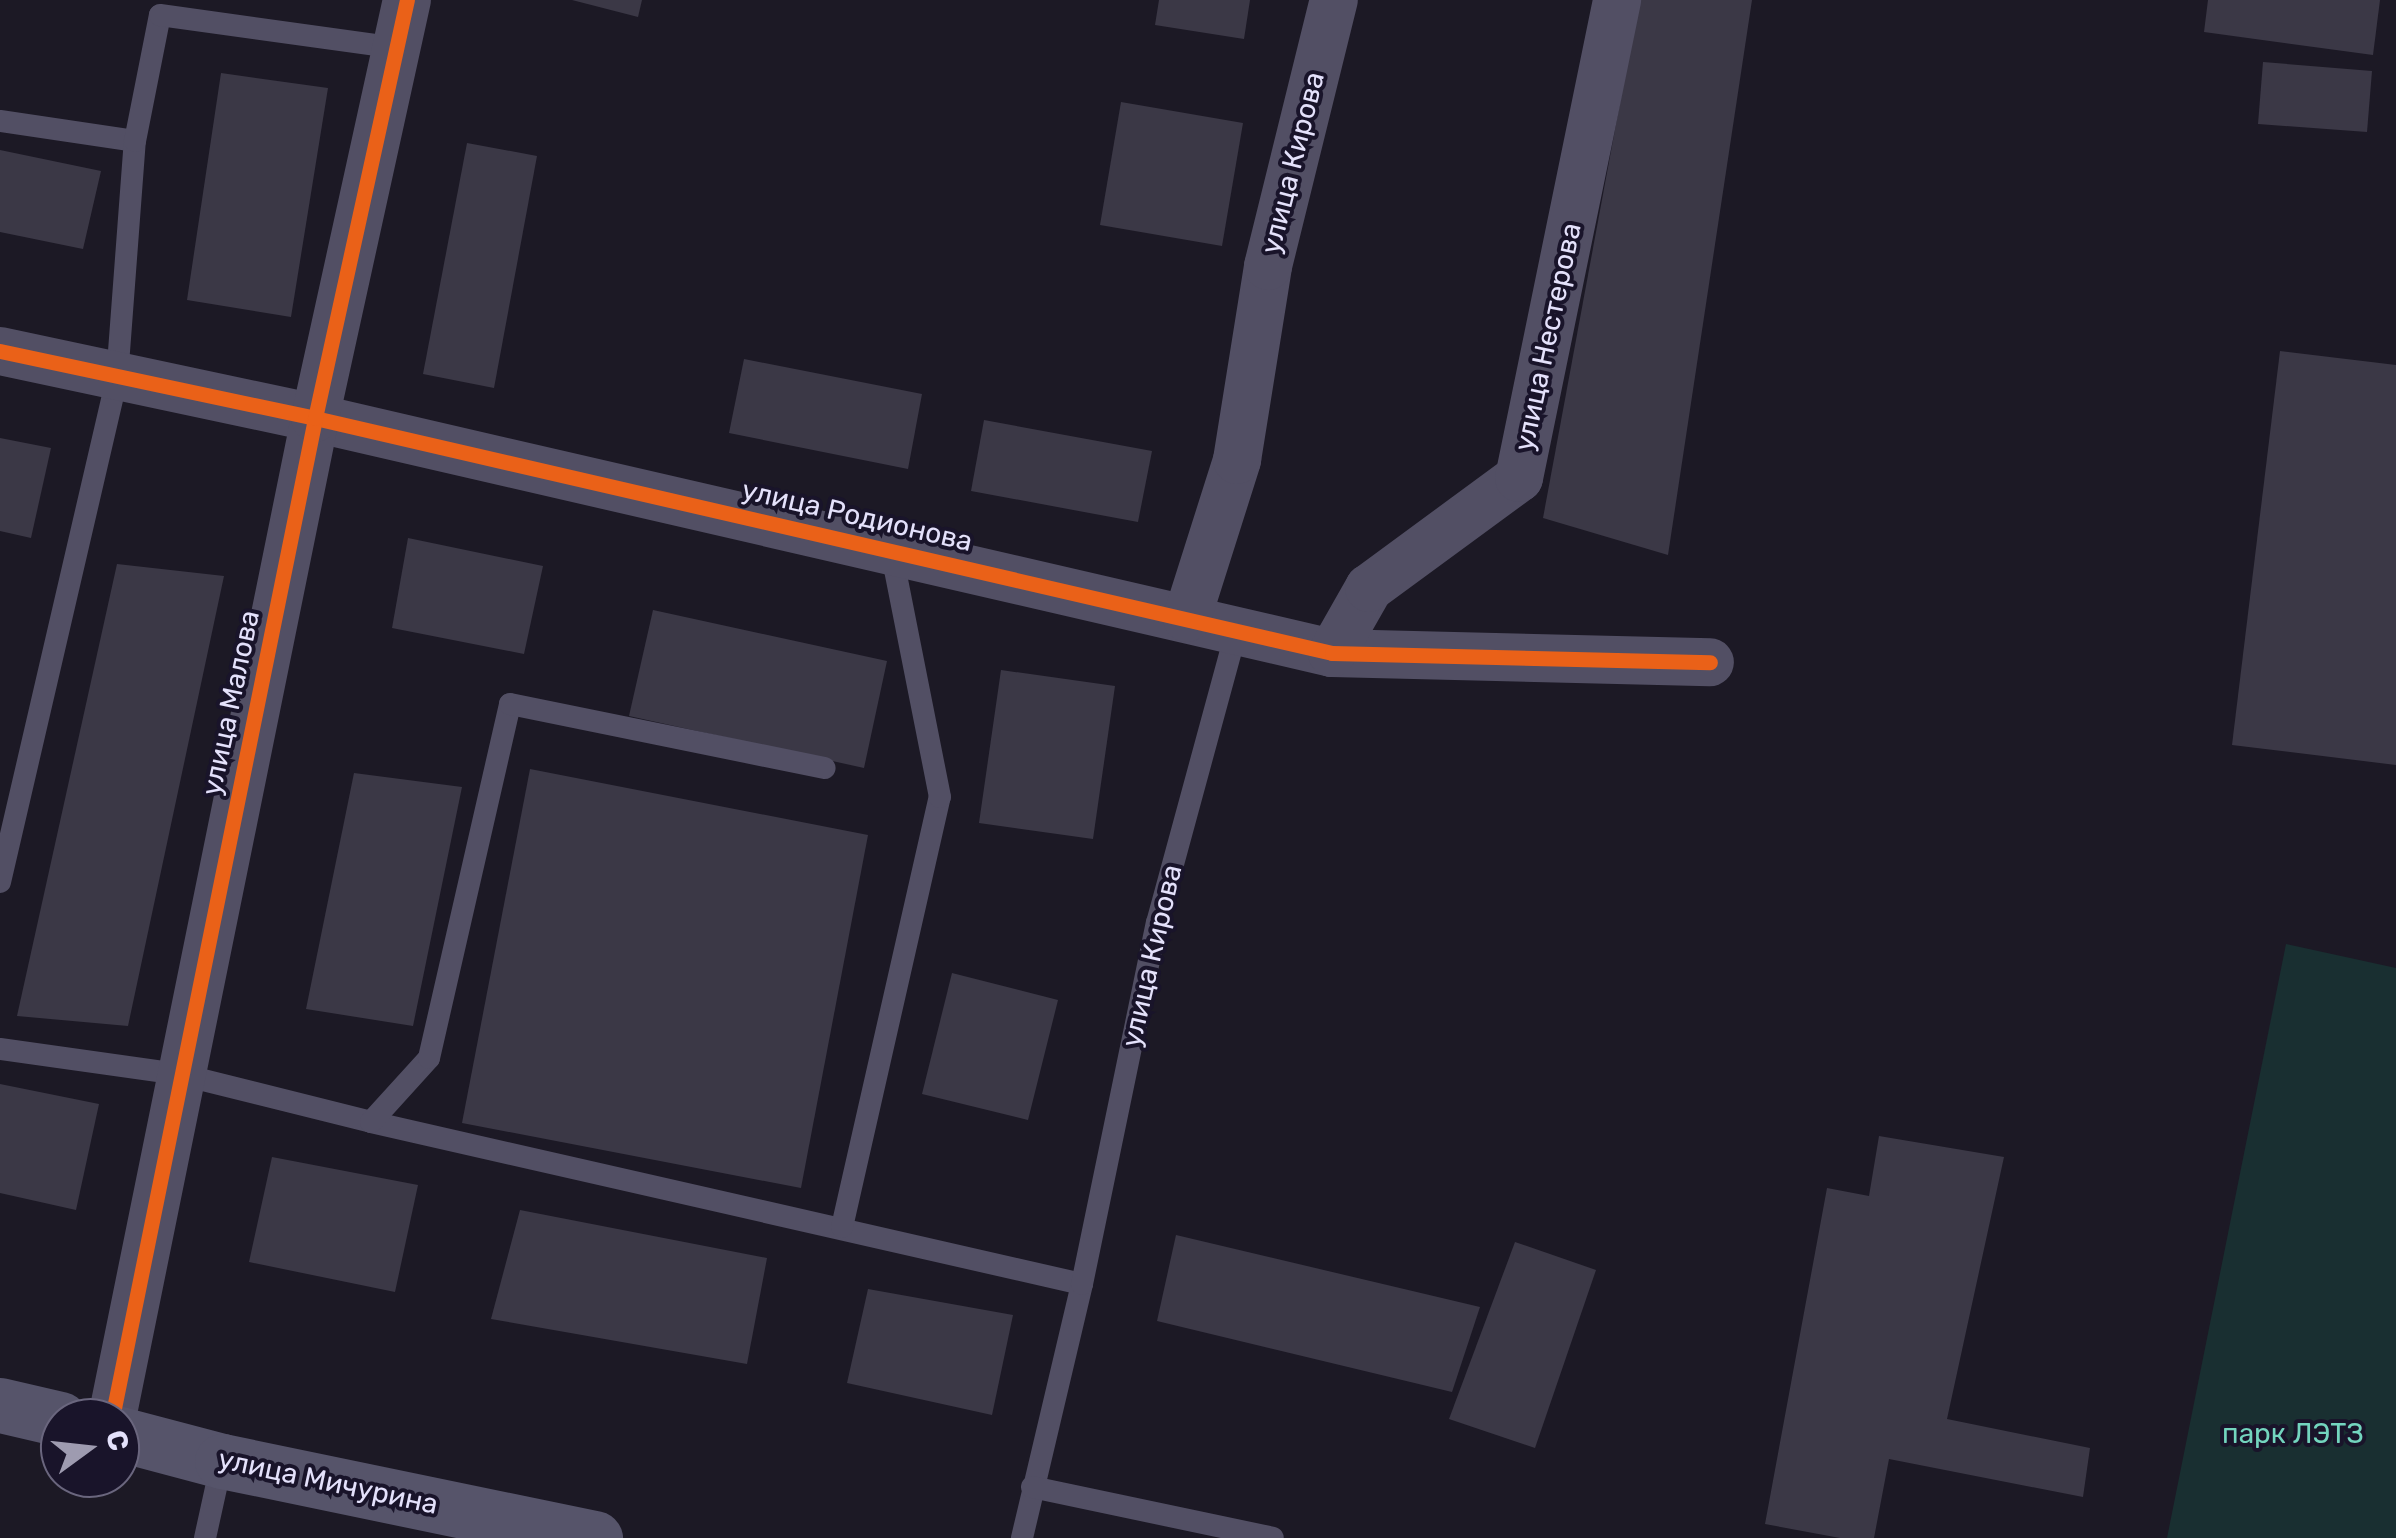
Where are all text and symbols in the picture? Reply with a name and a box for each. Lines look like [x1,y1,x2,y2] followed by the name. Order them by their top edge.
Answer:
[1254,69,1332,257] street label: улица Кирова
[1507,220,1589,454] street label: улица Нестерова
[738,473,976,559] street label: улица Родионова
[195,607,267,799] street label: улица Малова
[1115,861,1189,1051] street label: улица Кирова
[40,1398,140,1498] north arrow
[2222,1417,2364,1451] park label: парк ЛЭТЗ
[99,1427,136,1454] text: С
[215,1442,441,1522] street label: улица Мичурина

